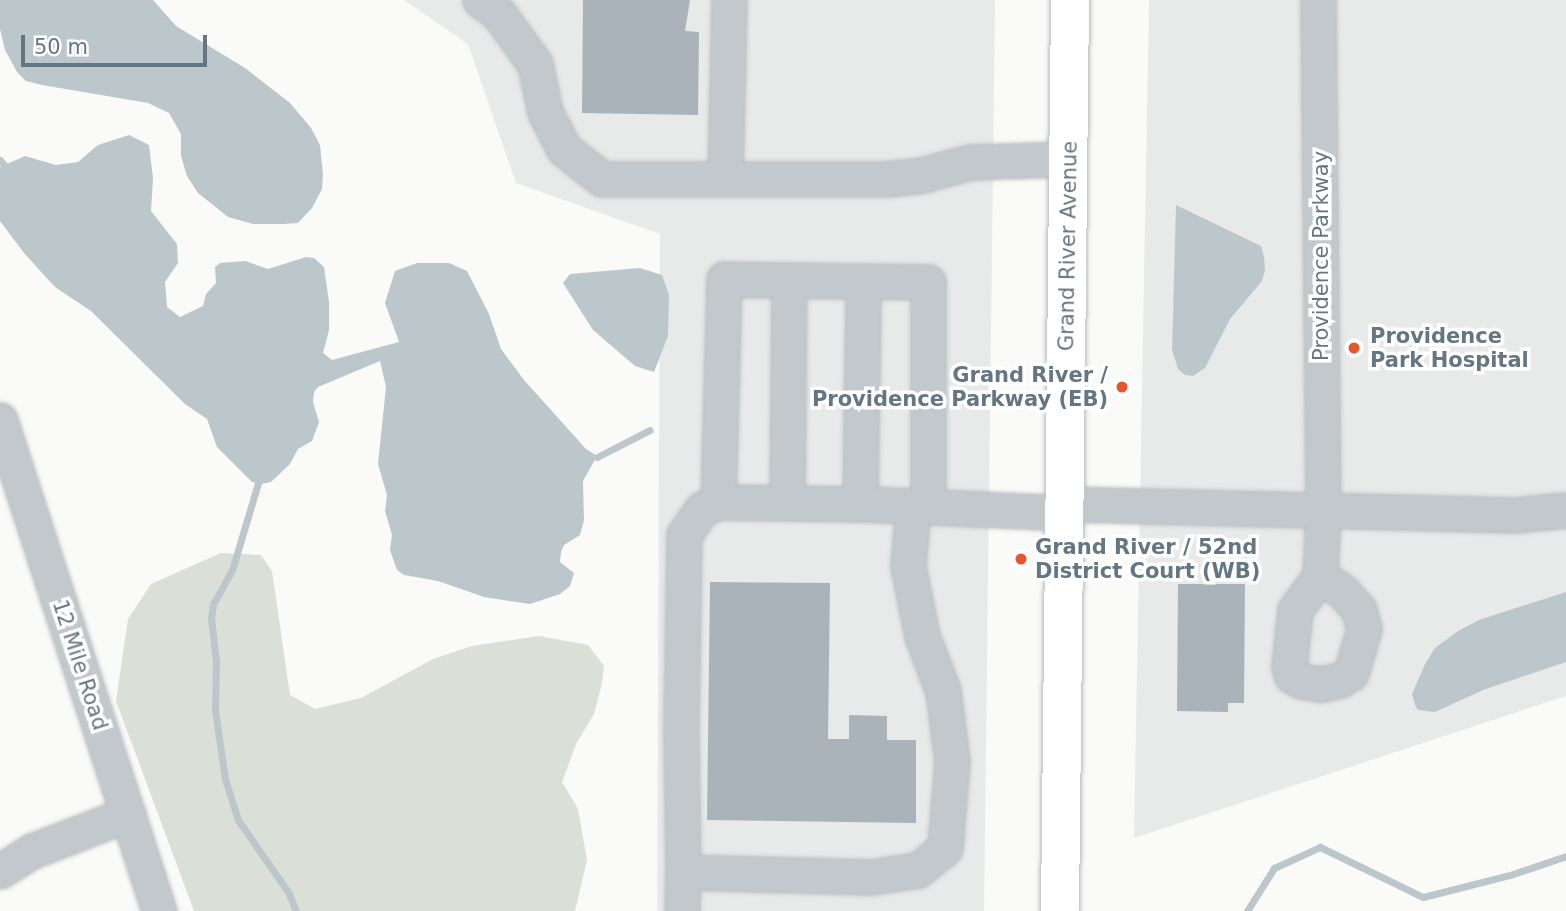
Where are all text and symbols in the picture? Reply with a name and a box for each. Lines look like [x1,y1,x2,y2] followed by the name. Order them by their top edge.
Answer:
[24,21,210,65] scale bar
[34,35,88,59] text: 50 m
[1054,141,1082,351] street label: Grand River Avenue
[1308,151,1334,361] street label: Providence Parkway
[1370,323,1529,373] place label: Providence Park Hospital
[1344,338,1364,358] marker: Providence Park Hospital
[812,362,1108,412] place label: Grand River / Providence Parkway (EB)
[1114,379,1130,395] marker: Grand River / Providence Parkway (EB)
[1035,534,1260,584] place label: Grand River / 52nd District Court (WB)
[1013,551,1029,567] marker: Grand River / 52nd District Court (WB)
[47,597,113,733] street label: 12 Mile Road

